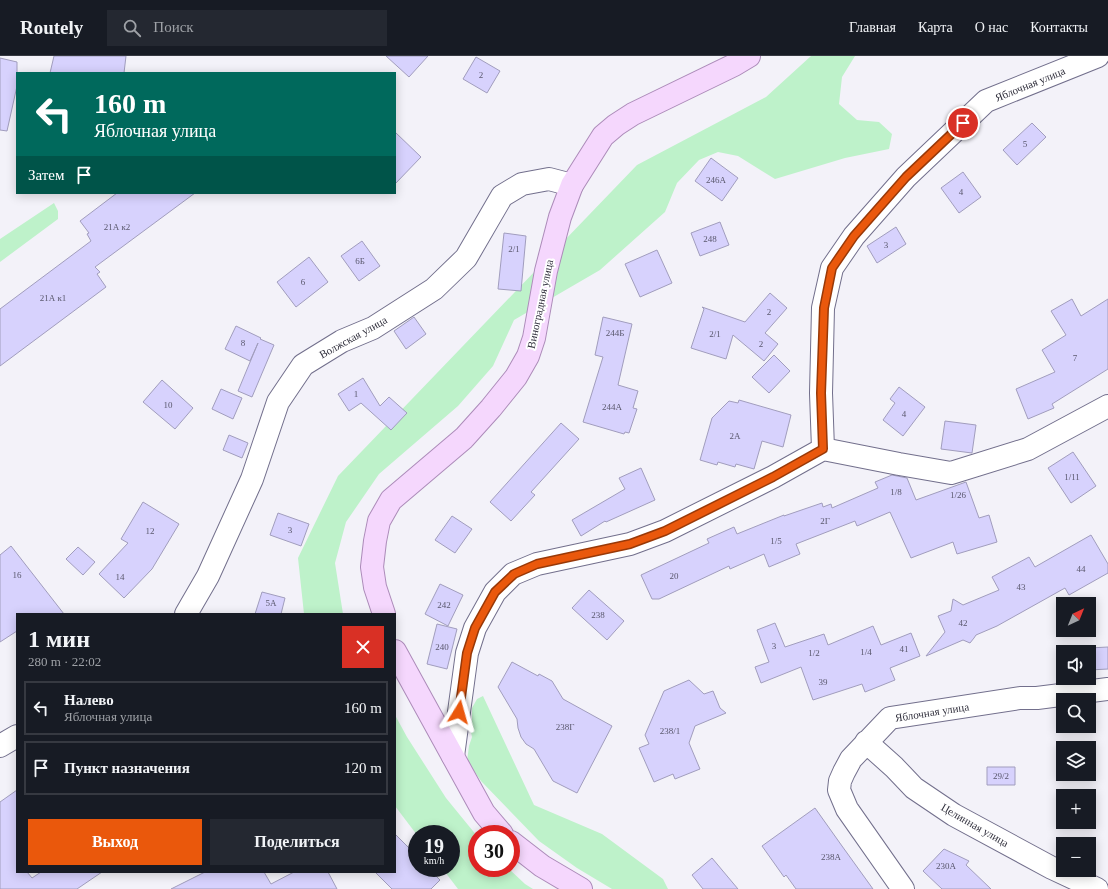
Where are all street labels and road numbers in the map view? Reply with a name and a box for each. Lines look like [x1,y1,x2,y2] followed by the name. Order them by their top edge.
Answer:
[993,64,1067,104] street label: Яблочная улица
[525,258,555,350] street label: Виноградная улица
[317,313,389,361] street label: Волжская улица
[894,700,970,724] street label: Яблочная улица
[939,801,1011,849] street label: Целинная улица

